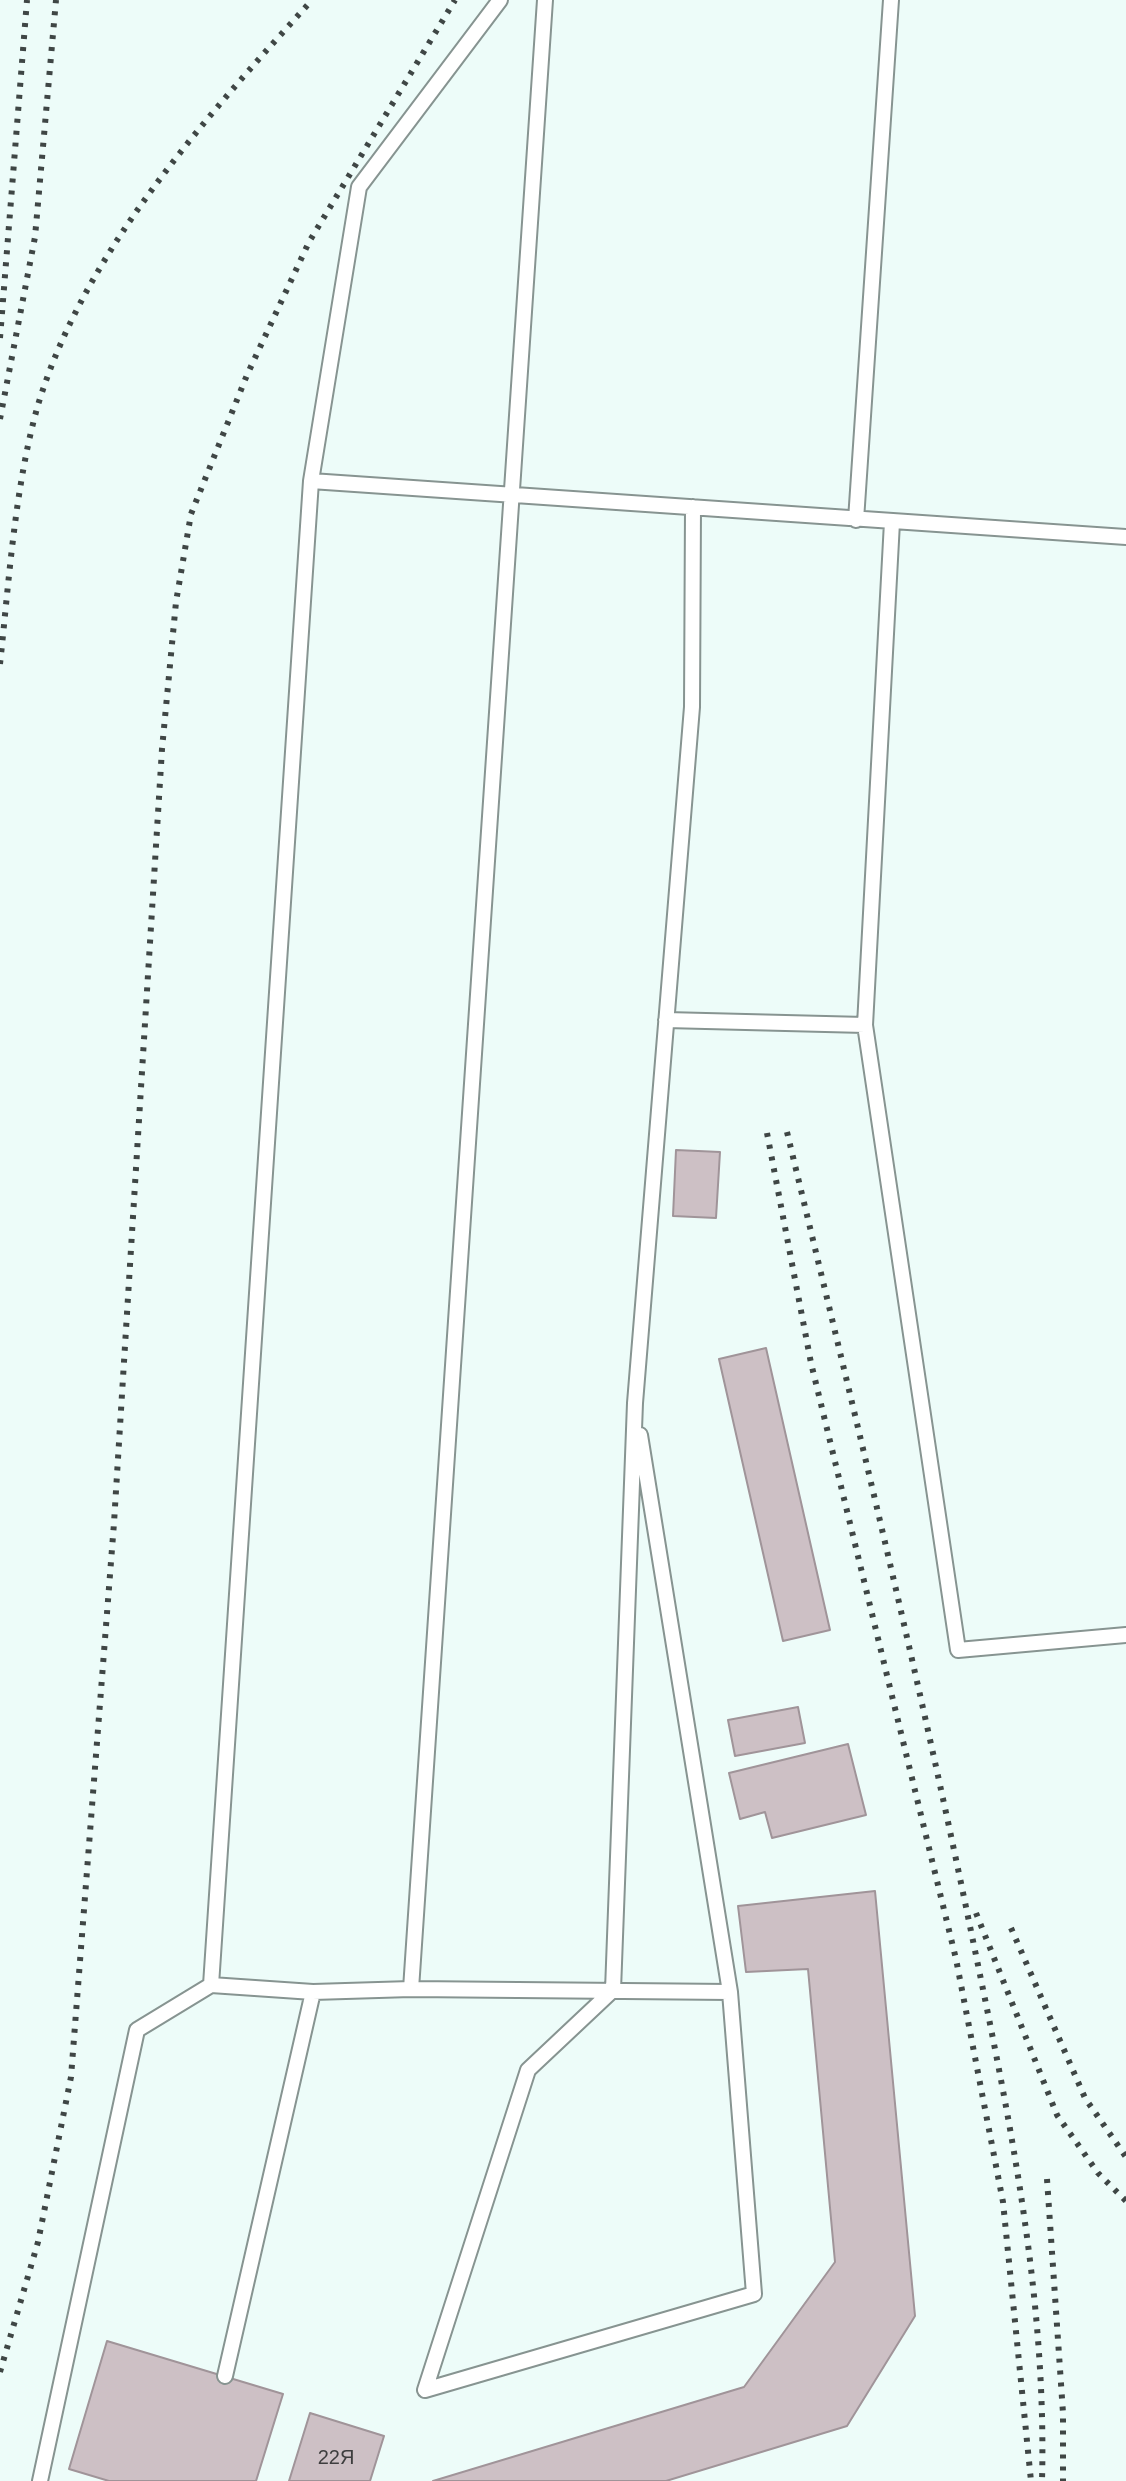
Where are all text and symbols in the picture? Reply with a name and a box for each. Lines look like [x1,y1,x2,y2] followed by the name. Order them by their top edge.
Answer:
[318,2446,354,2470] house number: 22Я

